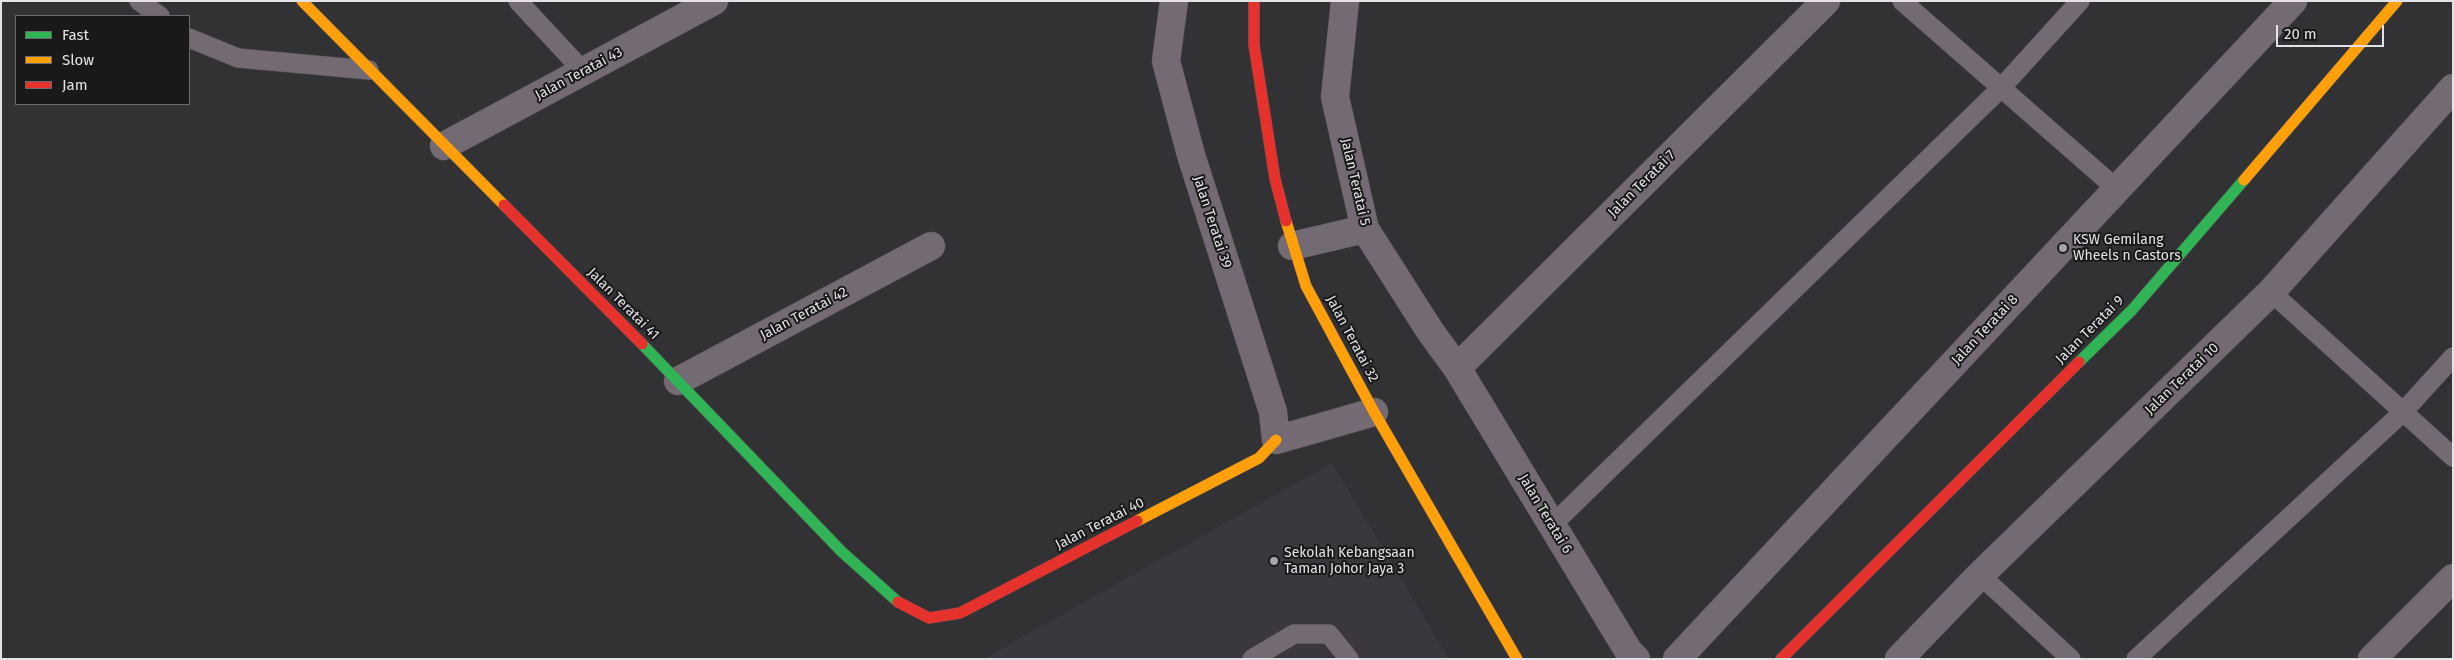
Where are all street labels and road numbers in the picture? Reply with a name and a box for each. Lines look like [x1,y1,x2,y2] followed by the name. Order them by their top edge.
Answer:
[533,44,625,104] street label: Jalan Teratai 43
[1337,137,1373,227] street label: Jalan Teratai 5
[1605,147,1679,221] street label: Jalan Teratai 7
[1189,174,1235,270] street label: Jalan Teratai 39
[584,265,662,343] street label: Jalan Teratai 41
[758,284,850,344] street label: Jalan Teratai 42
[1948,291,2022,369] street label: Jalan Teratai 8
[2052,292,2128,368] street label: Jalan Teratai 9
[1322,293,1382,385] street label: Jalan Teratai 32
[2142,340,2222,418] street label: Jalan Teratai 10
[1515,471,1575,557] street label: Jalan Teratai 6
[1053,494,1147,554] street label: Jalan Teratai 40

